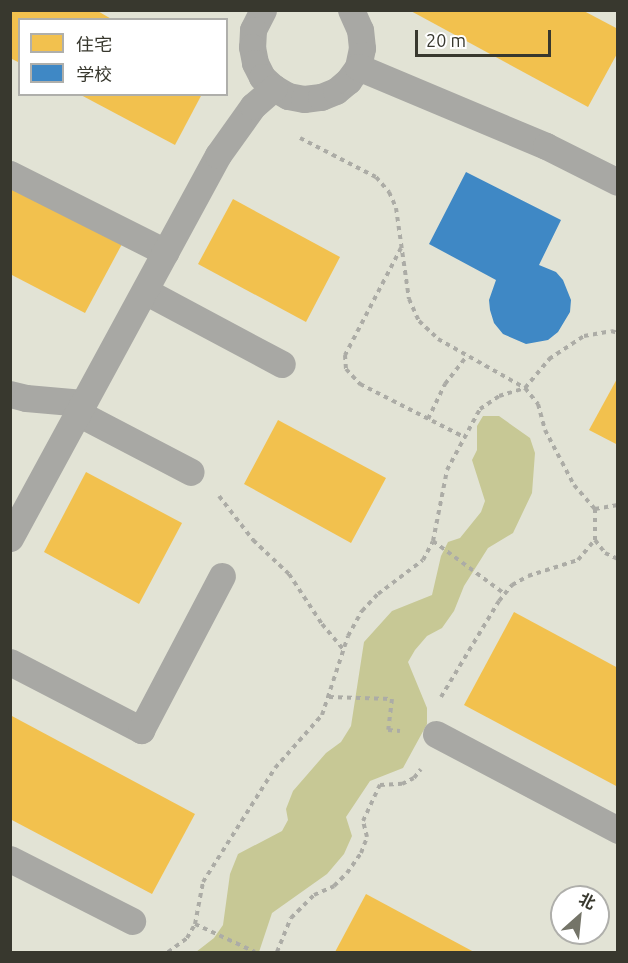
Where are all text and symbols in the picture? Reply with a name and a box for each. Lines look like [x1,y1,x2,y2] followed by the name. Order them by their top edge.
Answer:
[18,18,228,96] legend
[418,18,554,56] scale bar
[426,30,466,50] text: 20 m
[76,34,112,54] text: 住宅
[76,64,112,84] text: 学校
[550,885,610,945] north arrow
[576,889,598,912] text: 北

